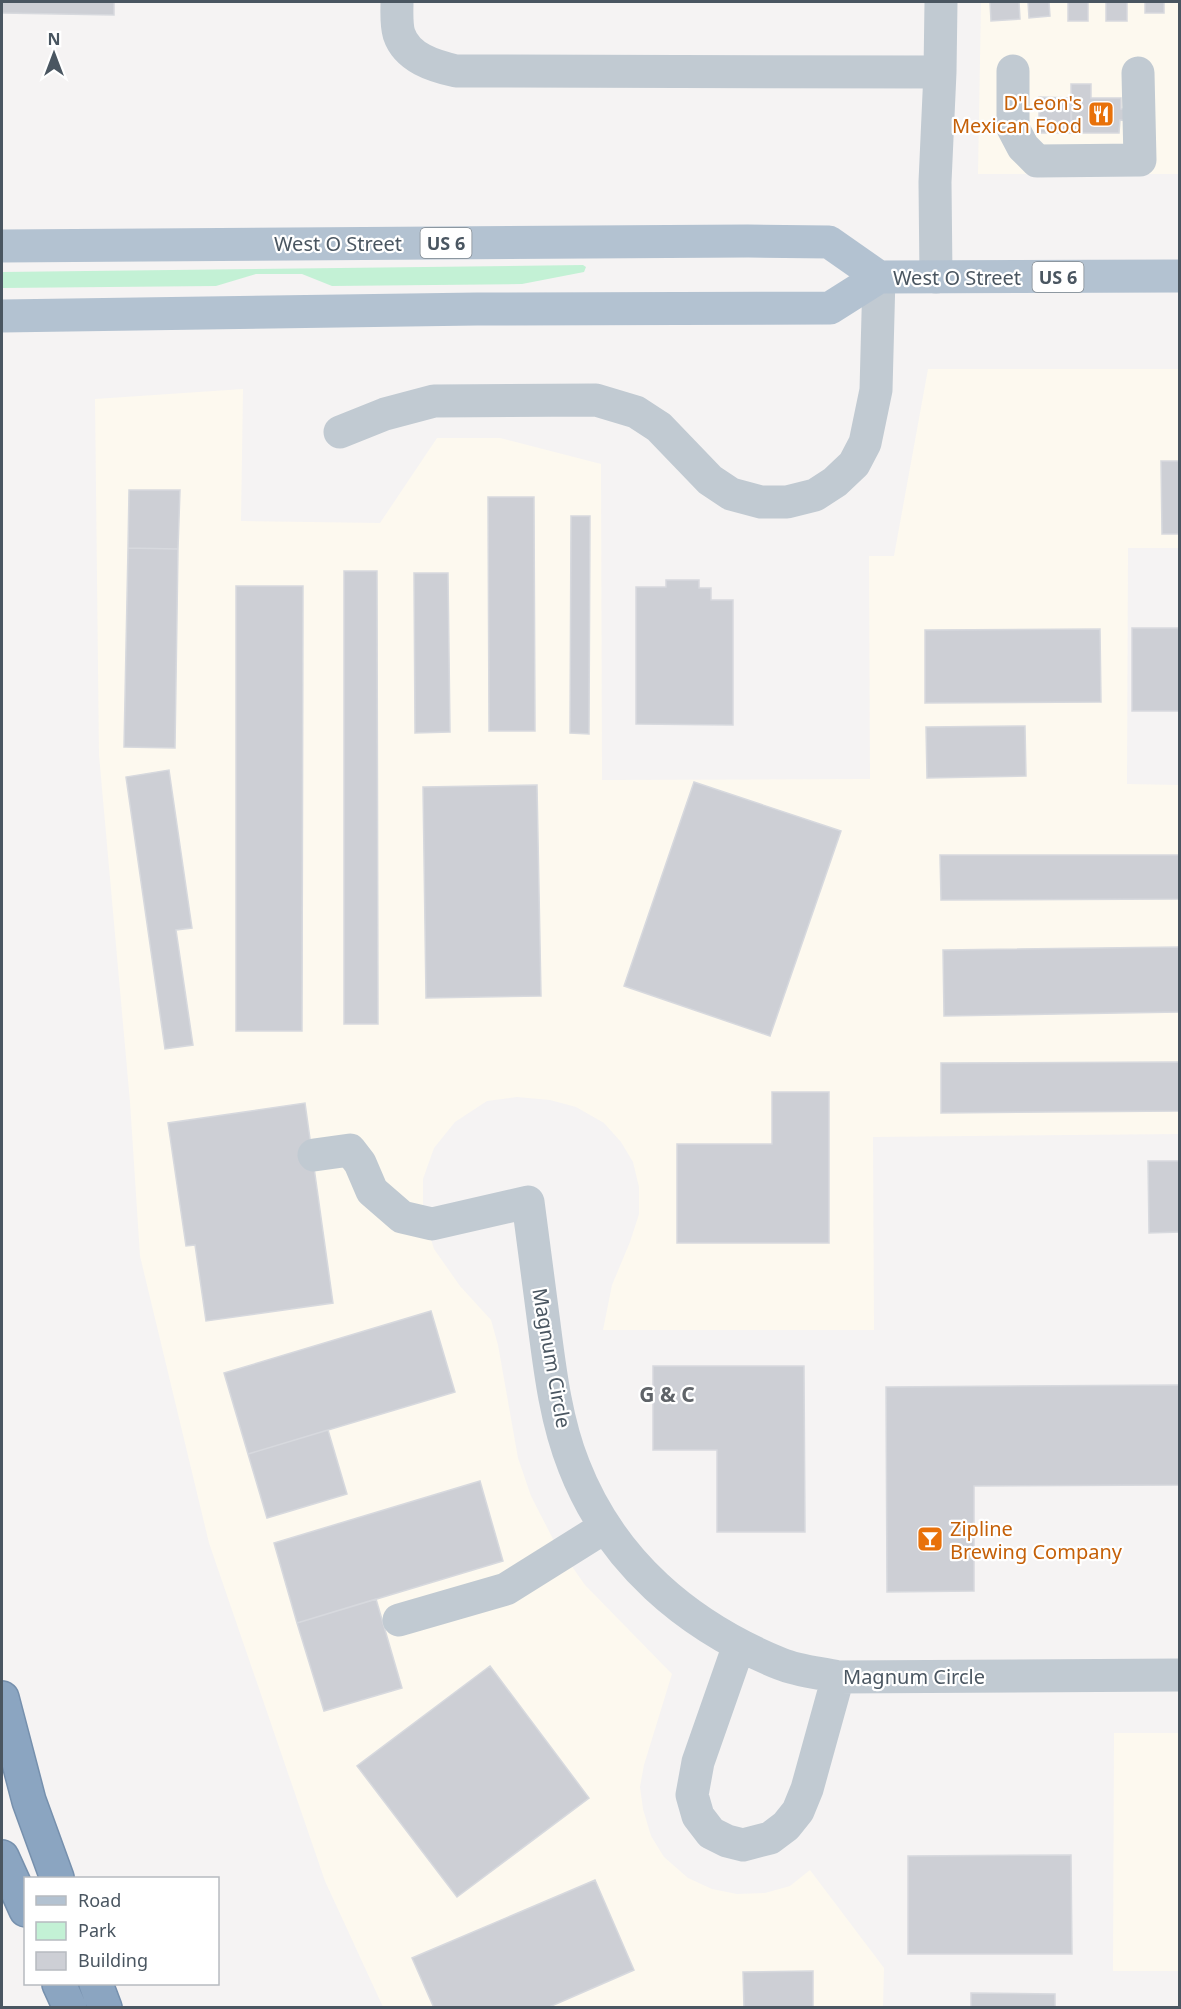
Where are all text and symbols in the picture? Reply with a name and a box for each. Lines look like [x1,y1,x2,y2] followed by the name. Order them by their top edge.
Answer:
[24,24,84,84] north arrow
[47,28,61,50] text: N
[952,89,1082,139] place label: D'Leon's Mexican Food
[1086,99,1116,129] restaurant icon: D'Leon's Mexican Food
[420,228,472,258] road number: US 6
[274,230,402,257] street label: West O Street
[1032,262,1084,292] road number: US 6
[893,264,1021,291] street label: West O Street
[526,1286,578,1430] street label: Magnum Circle
[639,1380,695,1408] district label: G & C
[950,1515,1123,1565] place label: Zipline Brewing Company
[915,1524,945,1554] bar icon: Zipline Brewing Company
[843,1663,985,1690] street label: Magnum Circle
[24,1877,219,1985] legend
[78,1888,121,1912] text: Road
[78,1918,116,1942] text: Park
[78,1948,148,1972] text: Building

